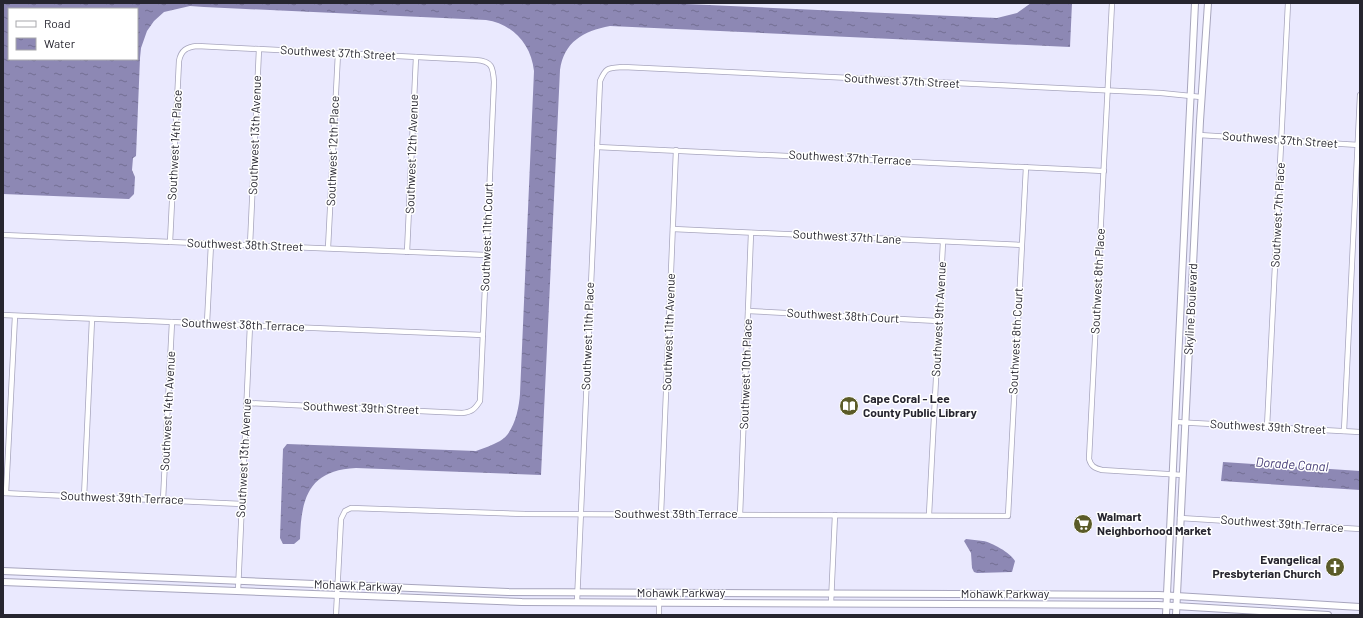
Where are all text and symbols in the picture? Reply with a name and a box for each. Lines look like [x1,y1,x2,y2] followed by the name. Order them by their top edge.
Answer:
[8,8,138,60] legend
[44,16,71,30] text: Road
[44,36,76,50] text: Water
[280,42,396,62] street label: Southwest 37th Street
[844,70,960,90] street label: Southwest 37th Street
[245,75,263,195] street label: Southwest 13th Avenue
[164,89,184,201] street label: Southwest 14th Place
[402,94,420,214] street label: Southwest 12th Avenue
[323,96,341,206] street label: Southwest 12th Place
[1222,128,1338,150] street label: Southwest 37th Street
[788,147,912,167] street label: Southwest 37th Terrace
[1267,162,1287,268] street label: Southwest 7th Place
[477,182,495,292] street label: Southwest 11th Court
[792,226,902,246] street label: Southwest 37th Lane
[1087,228,1107,334] street label: Southwest 8th Place
[187,235,303,253] street label: Southwest 38th Street
[928,261,948,377] street label: Southwest 9th Avenue
[1181,263,1199,355] street label: Skyline Boulevard
[659,273,677,391] street label: Southwest 11th Avenue
[578,282,596,390] street label: Southwest 11th Place
[1005,287,1025,395] street label: Southwest 8th Court
[786,305,900,325] street label: Southwest 38th Court
[181,315,305,333] street label: Southwest 38th Terrace
[736,318,754,430] street label: Southwest 10th Place
[157,351,177,471] street label: Southwest 14th Avenue
[863,391,977,419] place label: Cape Coral - Lee County Public Library
[838,395,860,417] library icon: Cape Coral - Lee County Public Library
[233,398,253,518] street label: Southwest 13th Avenue
[303,398,419,416] street label: Southwest 39th Street
[1210,416,1327,436] street label: Southwest 39th Street
[1255,453,1329,475] water label: Dorade Canal
[60,488,184,506] street label: Southwest 39th Terrace
[614,506,738,520] street label: Southwest 39th Terrace
[1097,509,1212,537] place label: Walmart Neighborhood Market
[1220,512,1344,534] street label: Southwest 39th Terrace
[1072,513,1094,535] supermarket icon: Walmart Neighborhood Market
[1212,552,1321,580] place label: Evangelical Presbyterian Church
[1324,556,1346,578] church icon: Evangelical Presbyterian Church
[314,576,403,594] street label: Mohawk Parkway
[637,585,726,599] street label: Mohawk Parkway
[961,586,1050,600] street label: Mohawk Parkway

